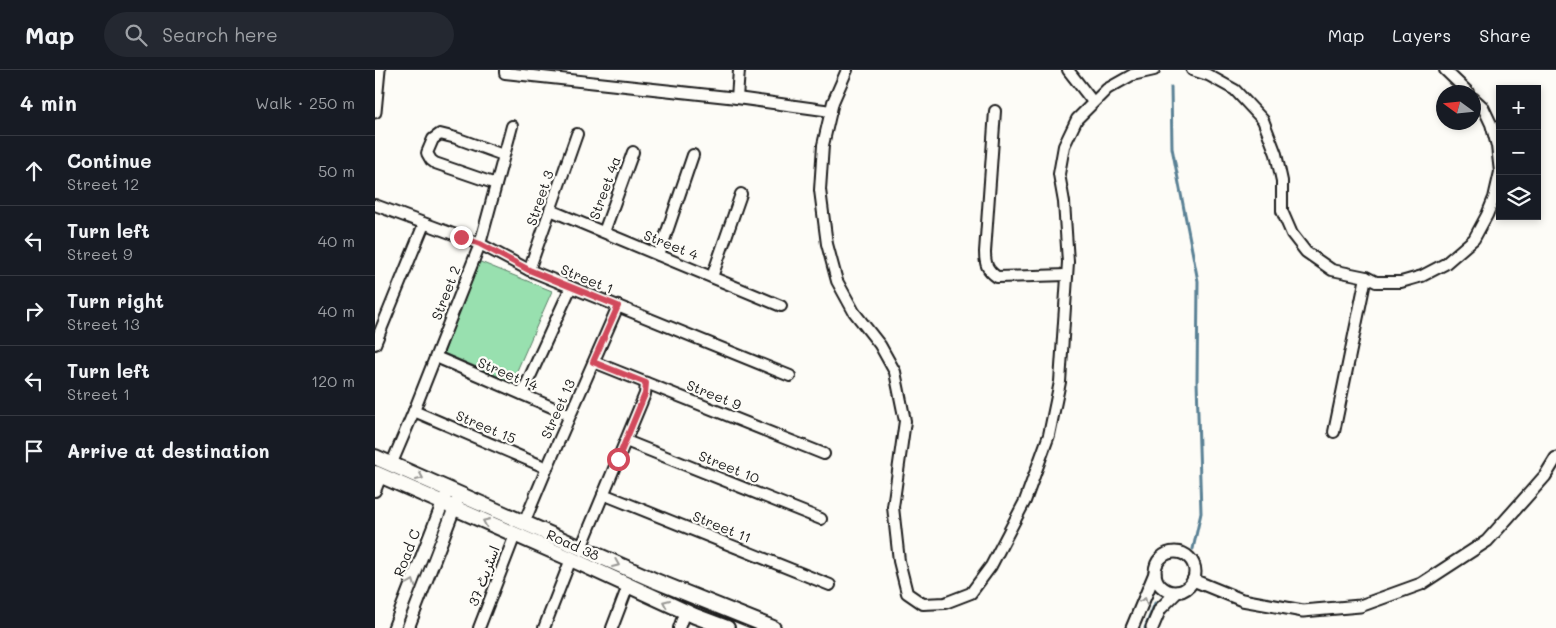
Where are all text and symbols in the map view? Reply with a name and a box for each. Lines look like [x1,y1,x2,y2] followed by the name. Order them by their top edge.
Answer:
[104,12,454,57] search box
[25,19,74,50] text: Map
[122,21,150,49] icon: search
[162,22,278,47] text: Search here
[1328,23,1364,47] text: Map
[1392,23,1451,47] text: Layers
[1479,23,1531,47] text: Share
[1436,85,1481,130] north arrow
[1496,85,1541,220] map controls
[1496,85,1541,130] button: +
[20,89,77,116] text: 4 min
[255,92,355,113] text: Walk · 250 m
[1496,130,1541,175] button: −
[67,148,152,173] text: Continue
[584,154,625,222] street label: Street 4a
[20,157,48,185] icon: ahead
[318,160,355,181] text: 50 m
[521,168,558,228] street label: Street 3
[67,173,139,194] text: Street 12
[1496,175,1541,220] button: layers
[67,218,150,243] text: Turn left
[641,225,702,264] street label: Street 4
[450,226,473,249] route end
[20,227,48,255] icon: left
[318,230,355,251] text: 40 m
[67,243,133,264] text: Street 9
[558,259,616,298] street label: Street 1
[426,263,465,323] street label: Street 2
[67,288,164,313] text: Turn right
[20,297,48,325] icon: right
[318,300,355,321] text: 40 m
[67,313,140,334] text: Street 13
[475,352,542,395] street label: Street 14
[67,358,150,383] text: Turn left
[20,367,48,395] icon: left
[311,370,355,391] text: 120 m
[684,375,744,414] street label: Street 9
[536,376,579,442] street label: Street 13
[67,383,130,404] text: Street 1
[453,405,519,448] street label: Street 15
[20,437,48,465] icon: arrive
[67,438,270,463] text: Arrive at destination
[696,446,763,487] street label: Street 10
[607,448,630,471] route start
[415,471,424,482] one-way arrow
[690,506,754,547] street label: Street 11
[482,517,491,528] one-way arrow
[544,524,603,565] street label: Road 38
[389,526,424,579] street label: Road C
[463,543,504,609] street label: اسٹریٹ 37
[611,557,620,568] one-way arrow
[406,579,416,587] one-way arrow
[1138,597,1148,605] one-way arrow
[662,598,671,609] one-way arrow

